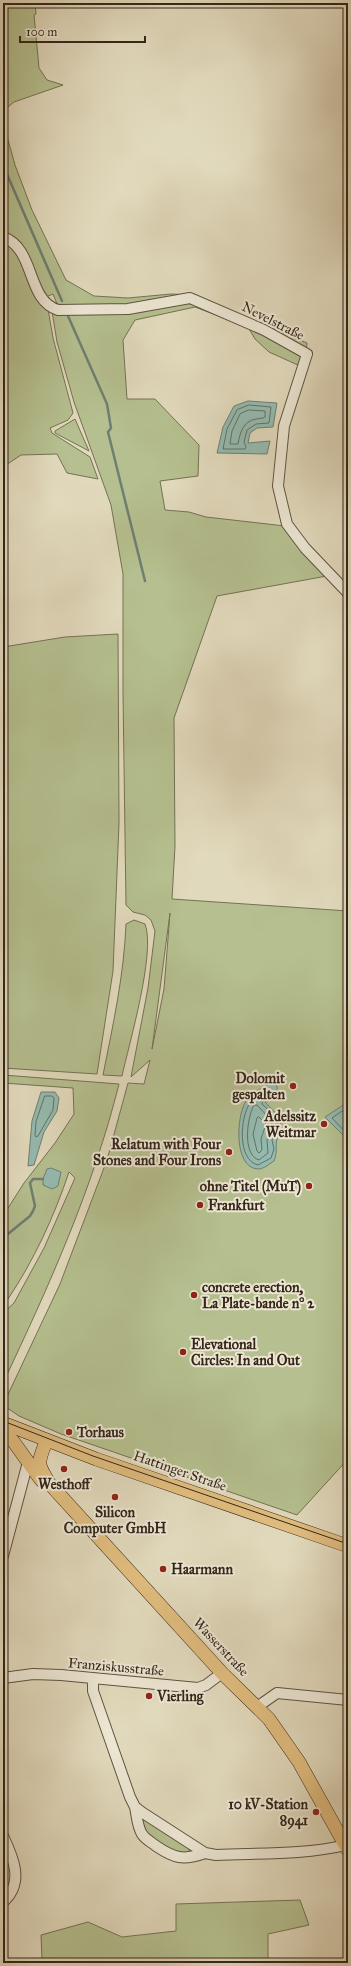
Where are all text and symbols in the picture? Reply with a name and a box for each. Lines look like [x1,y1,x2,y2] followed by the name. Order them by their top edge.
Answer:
[20,18,145,44] scale bar
[26,25,57,39] text: 100 m
[239,298,307,344] street label: Nevelstraße
[233,1070,285,1104] place label: Dolomit gespalten
[288,1081,298,1091] marker: Dolomit gespalten
[264,1108,317,1141] place label: Adelssitz Weitmar
[319,1119,329,1129] marker: Adelssitz Weitmar
[93,1136,222,1169] place label: Relatum with Four Stones and Four Irons
[224,1147,234,1157] marker: Relatum with Four Stones and Four Irons
[200,1178,301,1196] place label: ohne Titel (MuT)
[304,1181,314,1191] marker: ohne Titel (MuT)
[208,1197,264,1214] place label: Frankfurt
[195,1200,205,1210] marker: Frankfurt
[202,1279,315,1312] place label: concrete erection, La Plate-bande n° 2
[189,1290,199,1300] marker: concrete erection, La Plate-bande n° 2
[191,1336,300,1369] place label: Elevational Circles: In and Out
[178,1347,188,1357] marker: Elevational Circles: In and Out
[76,1424,124,1441] place label: Torhaus
[64,1427,74,1437] marker: Torhaus
[131,1447,229,1495] street label: Hattinger Straße
[59,1464,69,1474] marker: Westhoff
[38,1476,93,1493] place label: Westhoff
[110,1492,120,1502] marker: Silicon Computer GmbH
[64,1504,166,1538] place label: Silicon Computer GmbH
[171,1561,233,1578] place label: Haarmann
[158,1564,168,1574] marker: Haarmann
[190,1614,253,1680] street label: Wasserstraße
[67,1654,165,1680] street label: Franziskusstraße
[156,1688,204,1706] place label: Vierling
[144,1691,154,1701] marker: Vierling
[228,1796,308,1830] place label: 10 kV-Station 8941
[311,1807,321,1817] marker: 10 kV-Station 8941

